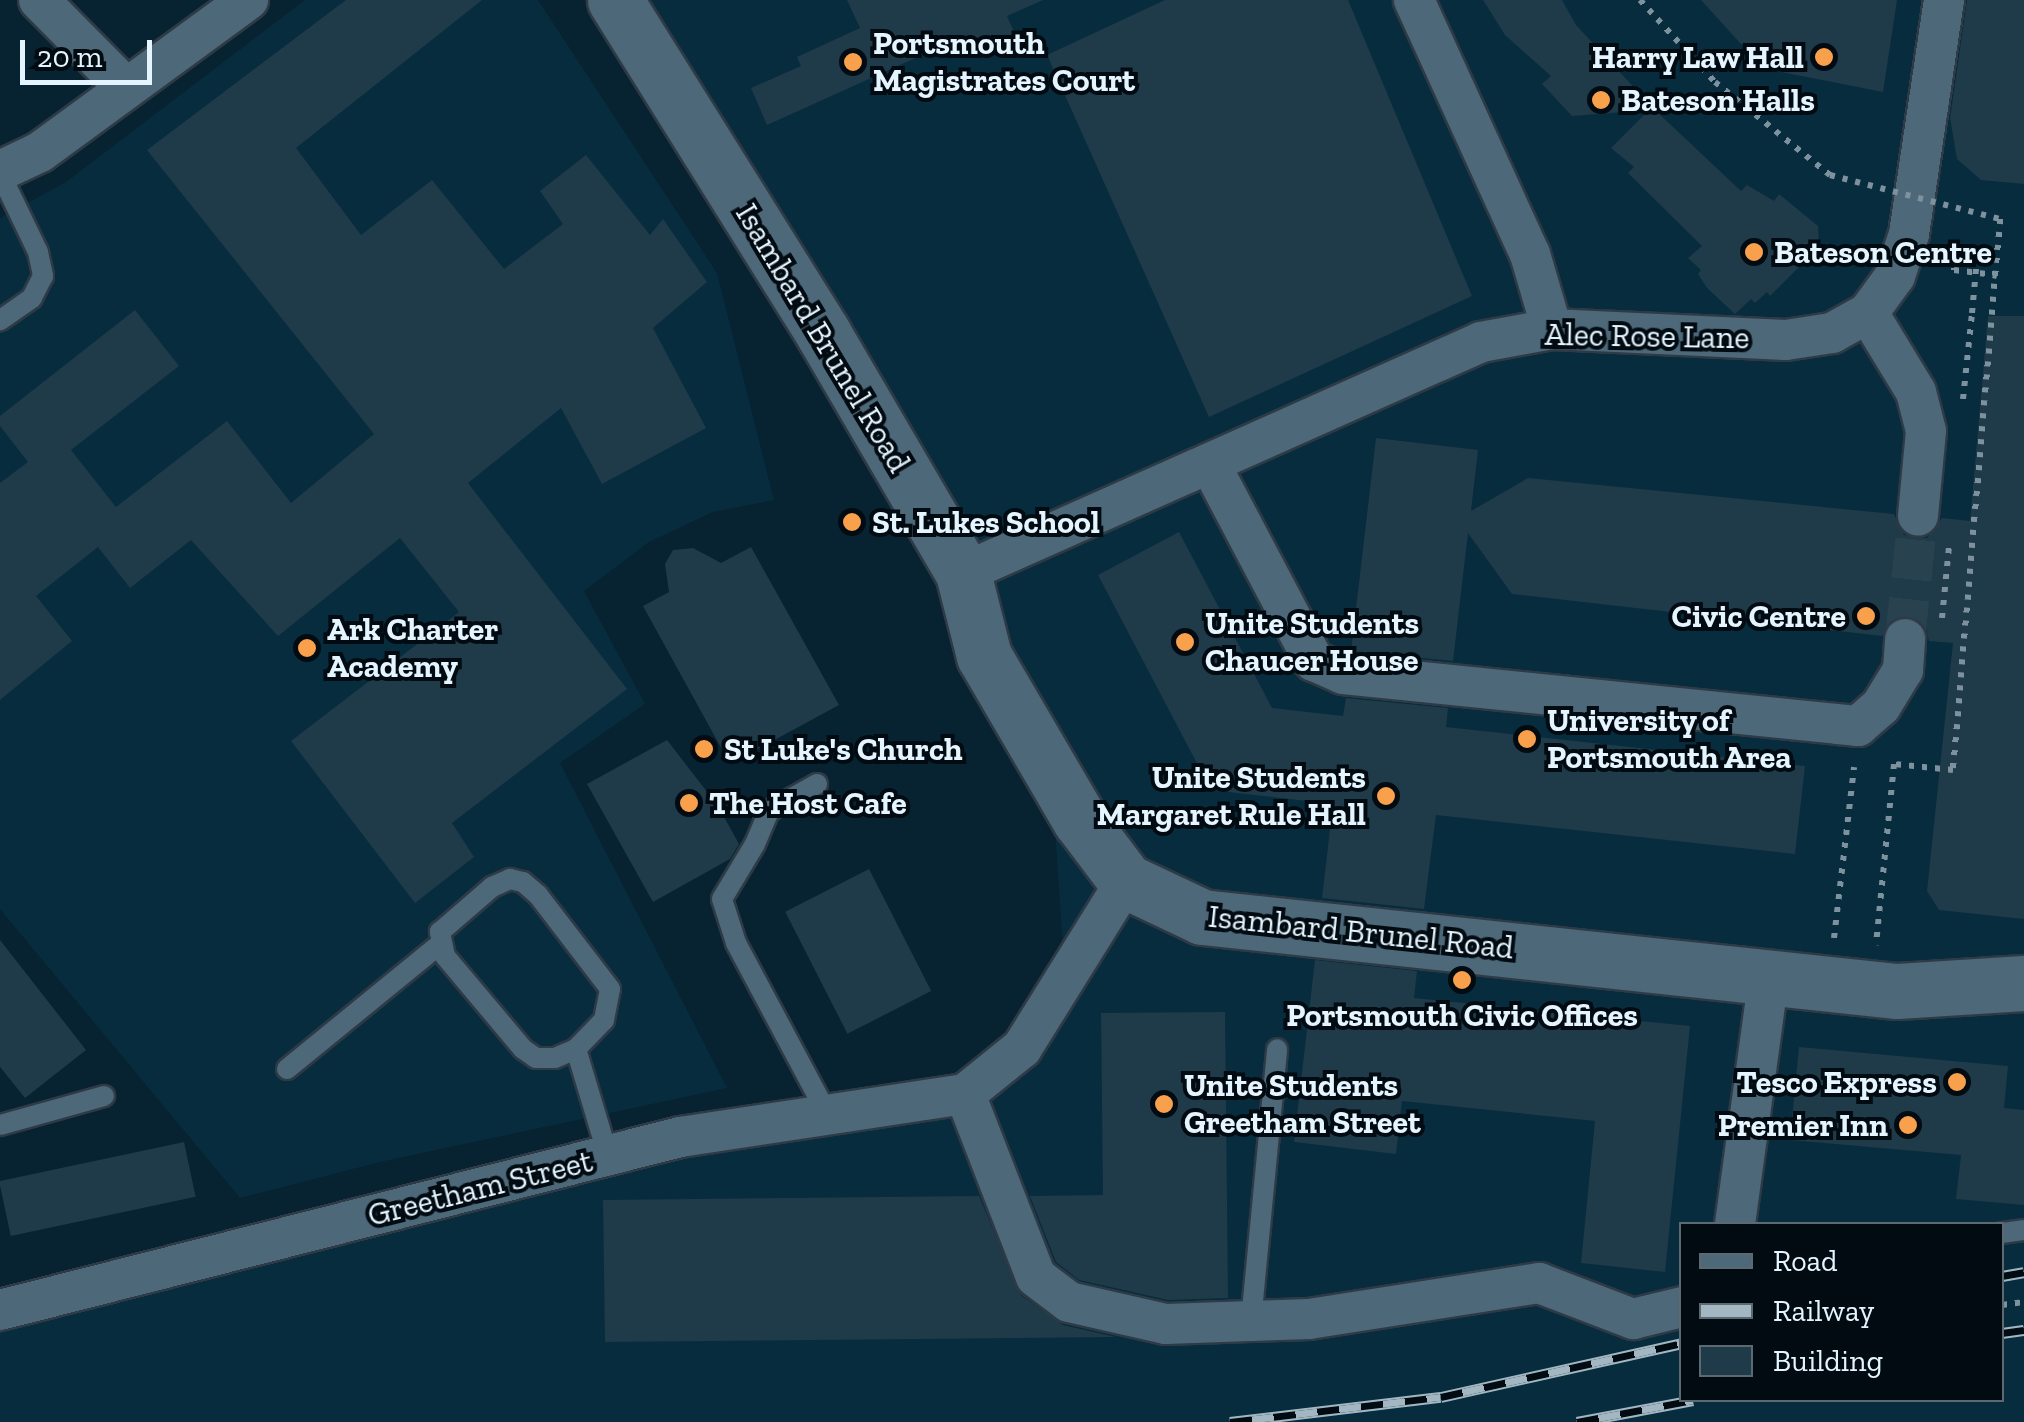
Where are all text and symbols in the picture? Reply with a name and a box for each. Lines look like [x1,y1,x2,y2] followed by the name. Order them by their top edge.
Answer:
[25,20,158,82] scale bar
[873,25,1135,100] place label: Portsmouth Magistrates Court
[1590,38,1804,76] place label: Harry Law Hall
[37,39,102,75] text: 20 m
[1813,46,1835,68] marker: Harry Law Hall
[842,51,864,73] marker: Portsmouth Magistrates Court
[1621,81,1815,119] place label: Bateson Halls
[1590,89,1612,111] marker: Bateson Halls
[728,197,918,479] street label: Isambard Brunel Road
[1774,233,1992,271] place label: Bateson Centre
[1743,241,1765,263] marker: Bateson Centre
[1544,315,1750,357] street label: Alec Rose Lane
[872,503,1100,541] place label: St. Lukes School
[841,511,863,533] marker: St. Lukes School
[1671,597,1846,635] place label: Civic Centre
[1205,605,1419,680] place label: Unite Students Chaucer House
[1855,605,1877,627] marker: Civic Centre
[327,611,498,686] place label: Ark Charter Academy
[1174,631,1196,653] marker: Unite Students Chaucer House
[296,637,318,659] marker: Ark Charter Academy
[1547,702,1792,777] place label: University of Portsmouth Area
[1516,728,1538,750] marker: University of Portsmouth Area
[724,730,963,768] place label: St Luke's Church
[693,738,715,760] marker: St Luke's Church
[1096,759,1366,834] place label: Unite Students Margaret Rule Hall
[709,784,907,822] place label: The Host Cafe
[1375,785,1397,807] marker: Unite Students Margaret Rule Hall
[678,792,700,814] marker: The Host Cafe
[1207,897,1515,967] street label: Isambard Brunel Road
[1451,969,1473,991] marker: Portsmouth Civic Offices
[1286,996,1638,1034] place label: Portsmouth Civic Offices
[1736,1063,1937,1101] place label: Tesco Express
[1184,1067,1421,1142] place label: Unite Students Greetham Street
[1946,1071,1968,1093] marker: Tesco Express
[1153,1093,1175,1115] marker: Unite Students Greetham Street
[1717,1106,1888,1144] place label: Premier Inn
[1897,1114,1919,1136] marker: Premier Inn
[364,1142,596,1234] street label: Greetham Street
[1679,1222,2004,1402] legend
[1773,1243,1838,1279] text: Road
[1773,1293,1874,1329] text: Railway
[1773,1343,1883,1379] text: Building

